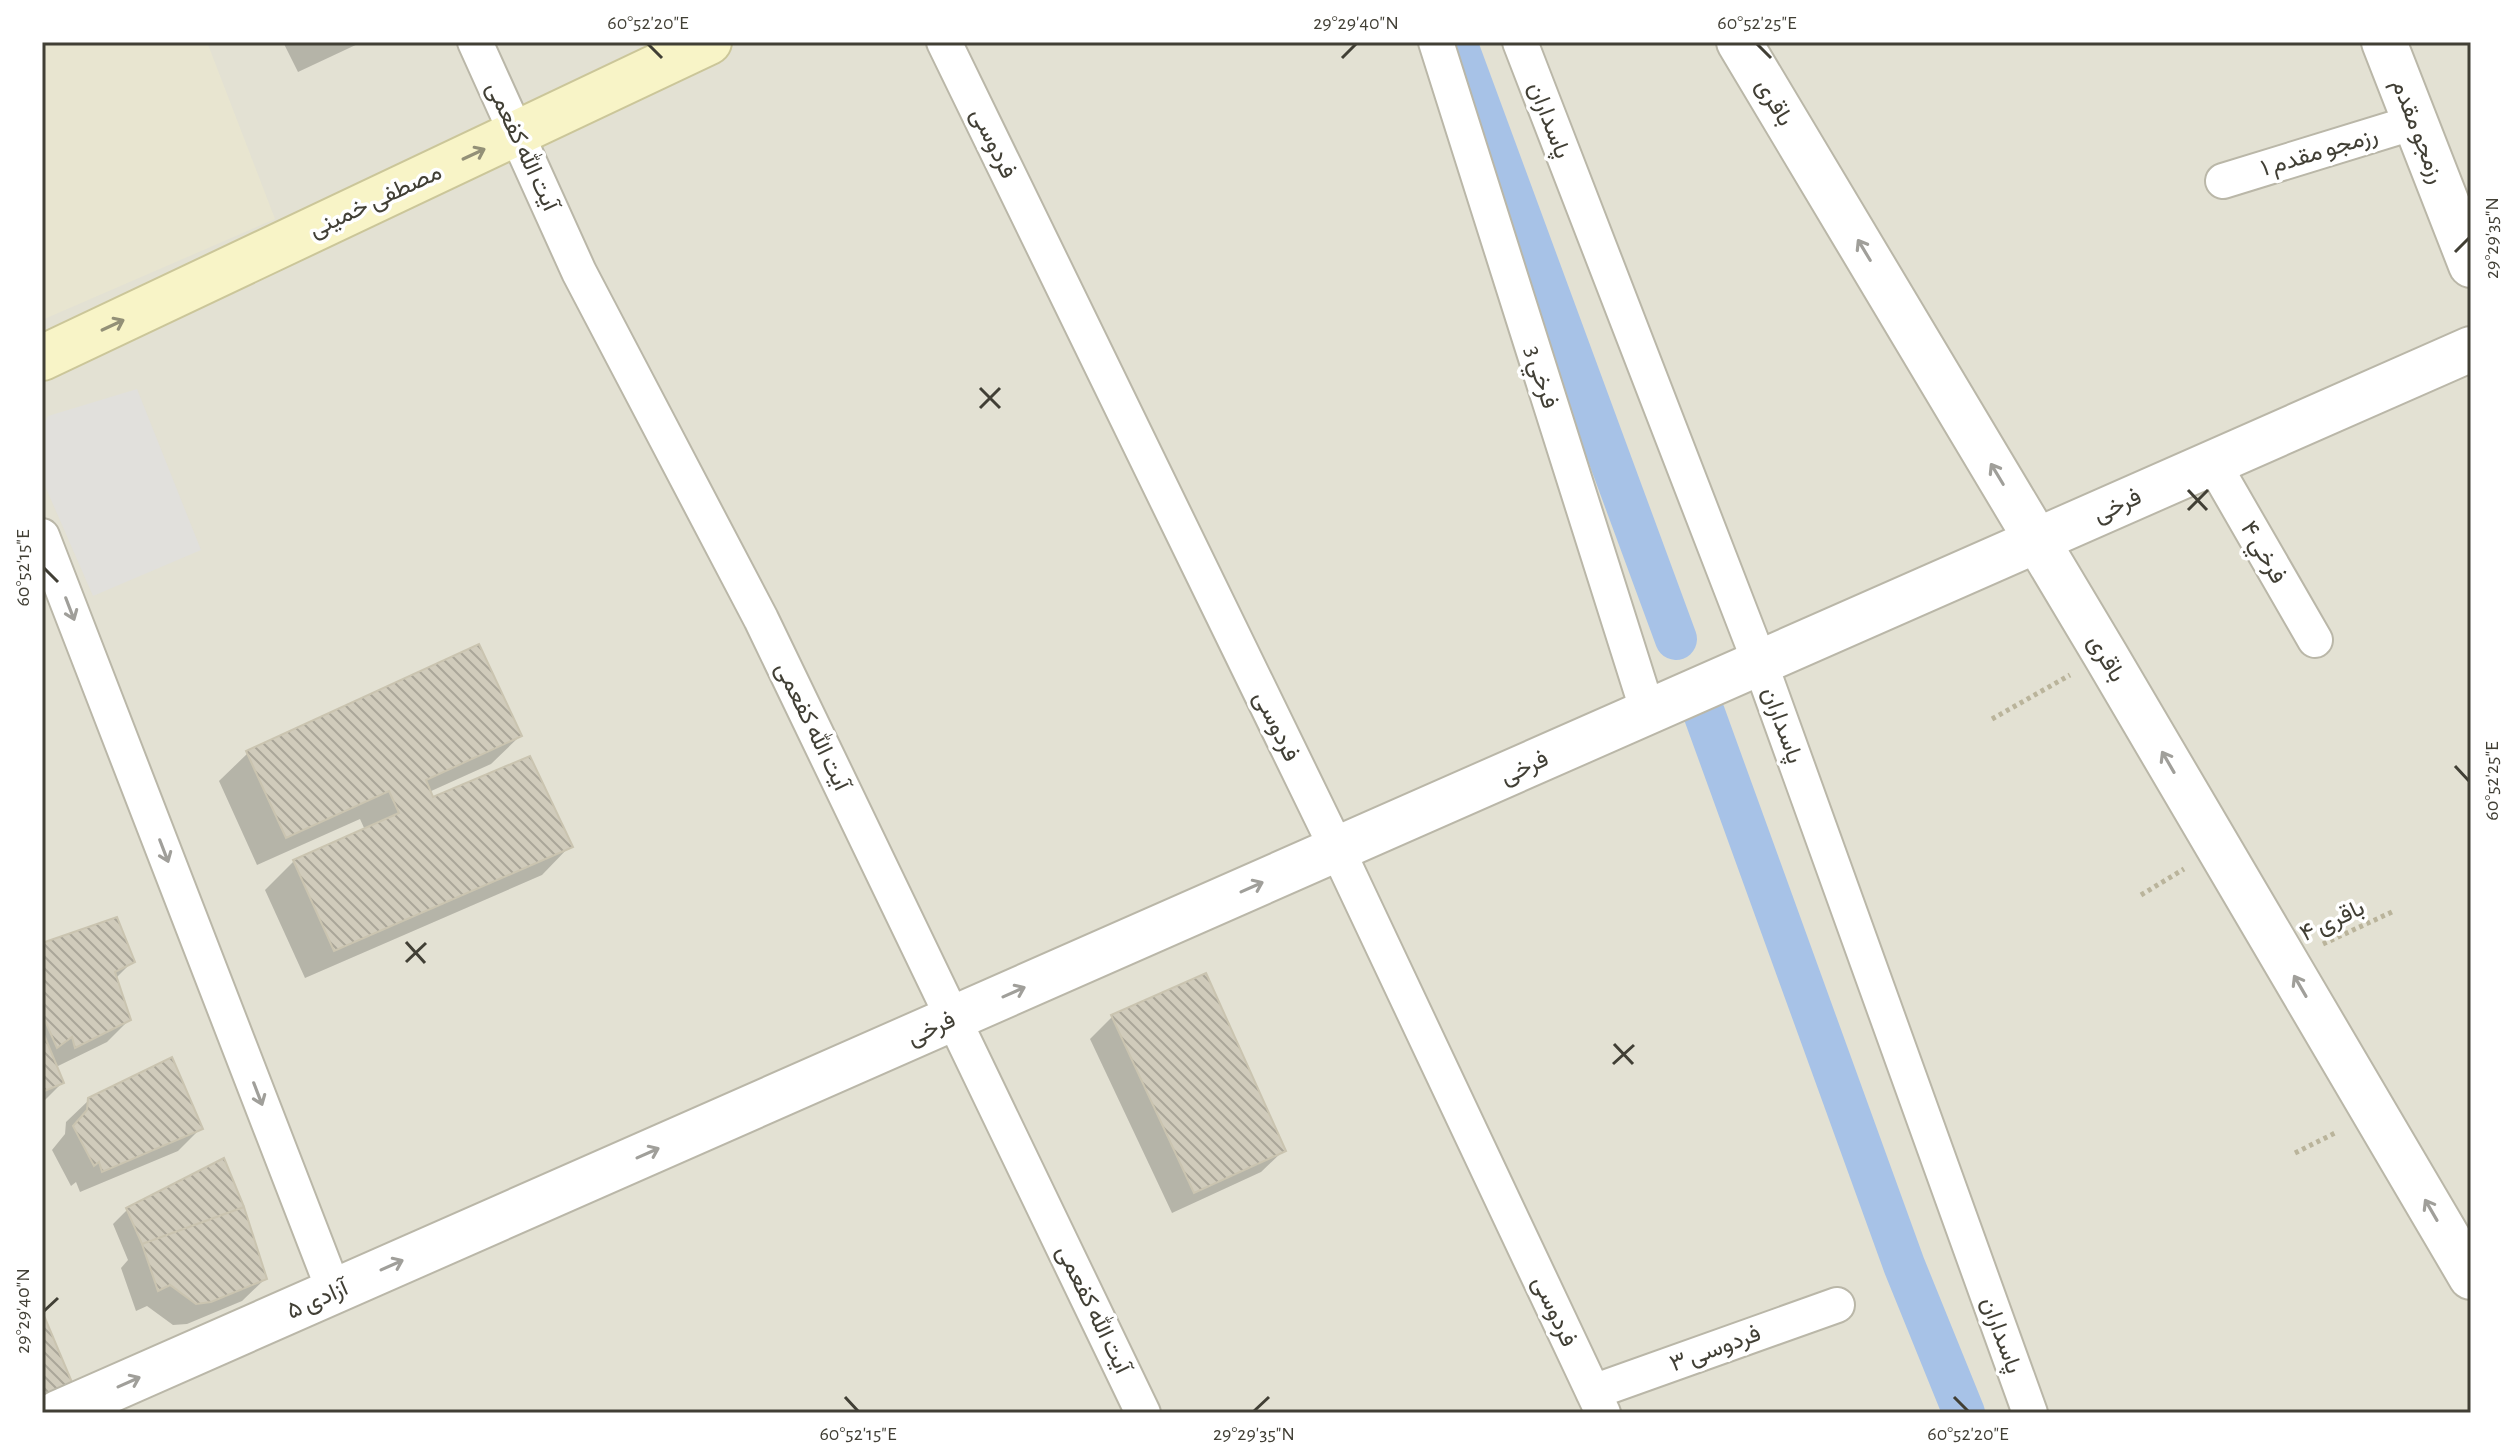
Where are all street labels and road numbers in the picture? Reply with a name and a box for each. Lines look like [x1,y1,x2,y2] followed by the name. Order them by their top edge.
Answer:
[1749,75,1797,131] street label: باقری
[2384,76,2449,188] street label: رزمجو مقدم
[481,77,566,217] street label: آیت الله کفعمی
[1521,79,1574,163] street label: پاسداران
[964,104,1020,183] street label: فردوسی
[2258,123,2381,184] street label: رزمجو مقدم ۱
[305,160,446,243] street label: مصطفی خمینی
[1514,343,1562,413] street label: فرخي 3
[2090,485,2146,529] street label: فرخی
[2231,517,2290,591] street label: فرخي ۴
[2081,631,2129,687] street label: باقری
[770,657,857,797] street label: آیت الله کفعمی
[1754,684,1807,768] street label: پاسداران
[1247,687,1303,766] street label: فردوسی
[1497,747,1553,791] street label: فرخی
[2296,896,2369,948] street label: باقری ۴
[904,1008,960,1052] street label: فرخی
[1051,1240,1138,1380] street label: آیت الله کفعمی
[1526,1272,1581,1351] street label: فردوسی
[283,1274,355,1326] street label: آزادی ۵
[1973,1294,2026,1378] street label: پاسداران
[1667,1321,1765,1378] street label: فردوسی ۳

